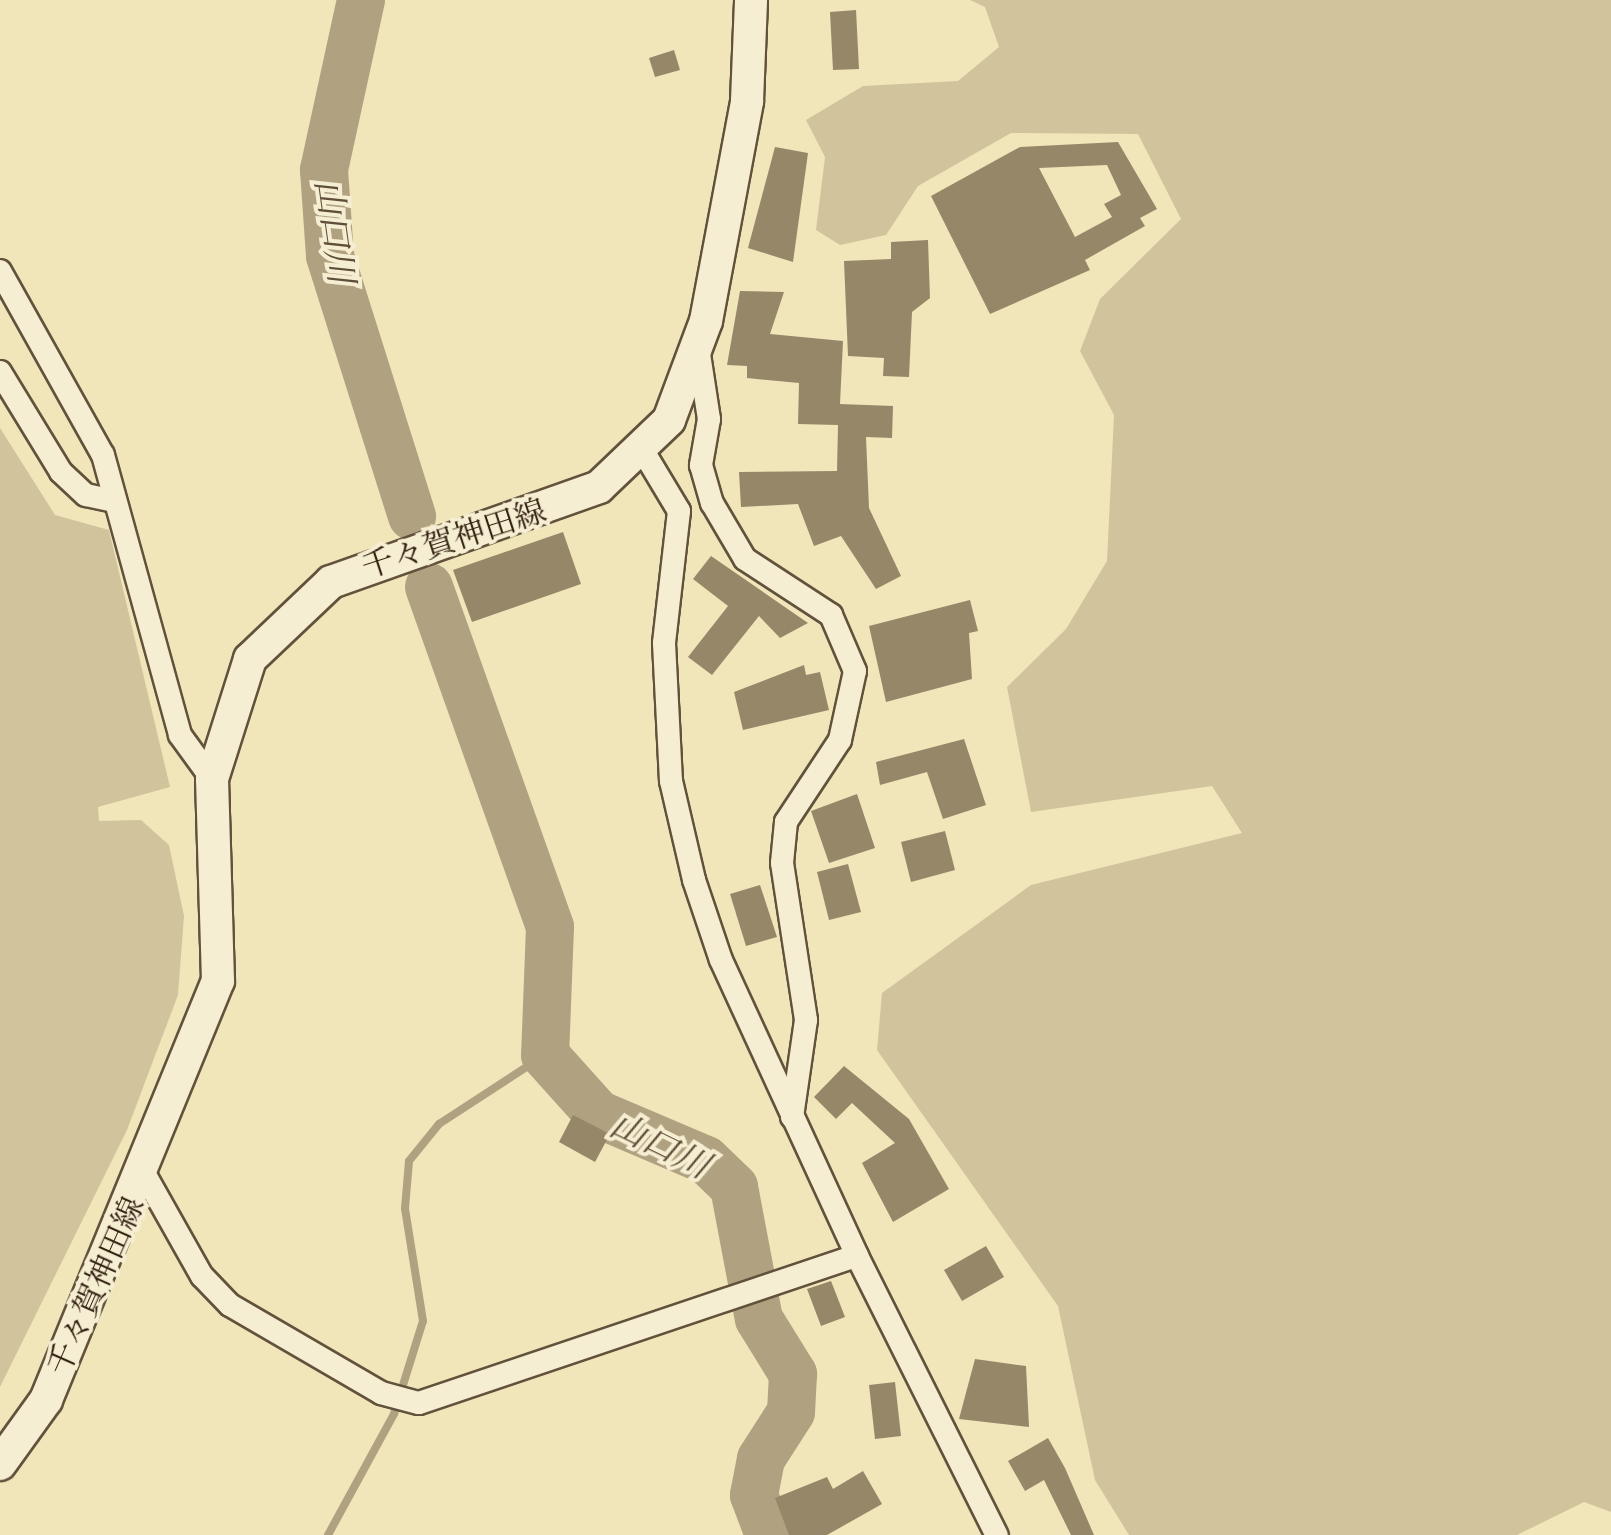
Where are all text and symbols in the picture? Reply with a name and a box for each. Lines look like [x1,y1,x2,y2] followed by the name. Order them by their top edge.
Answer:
[307,176,363,286] water label: 山口川
[357,491,551,587] street label: 千々賀神田線
[604,1103,716,1187] water label: 山口川
[39,1190,153,1382] street label: 千々賀神田線

